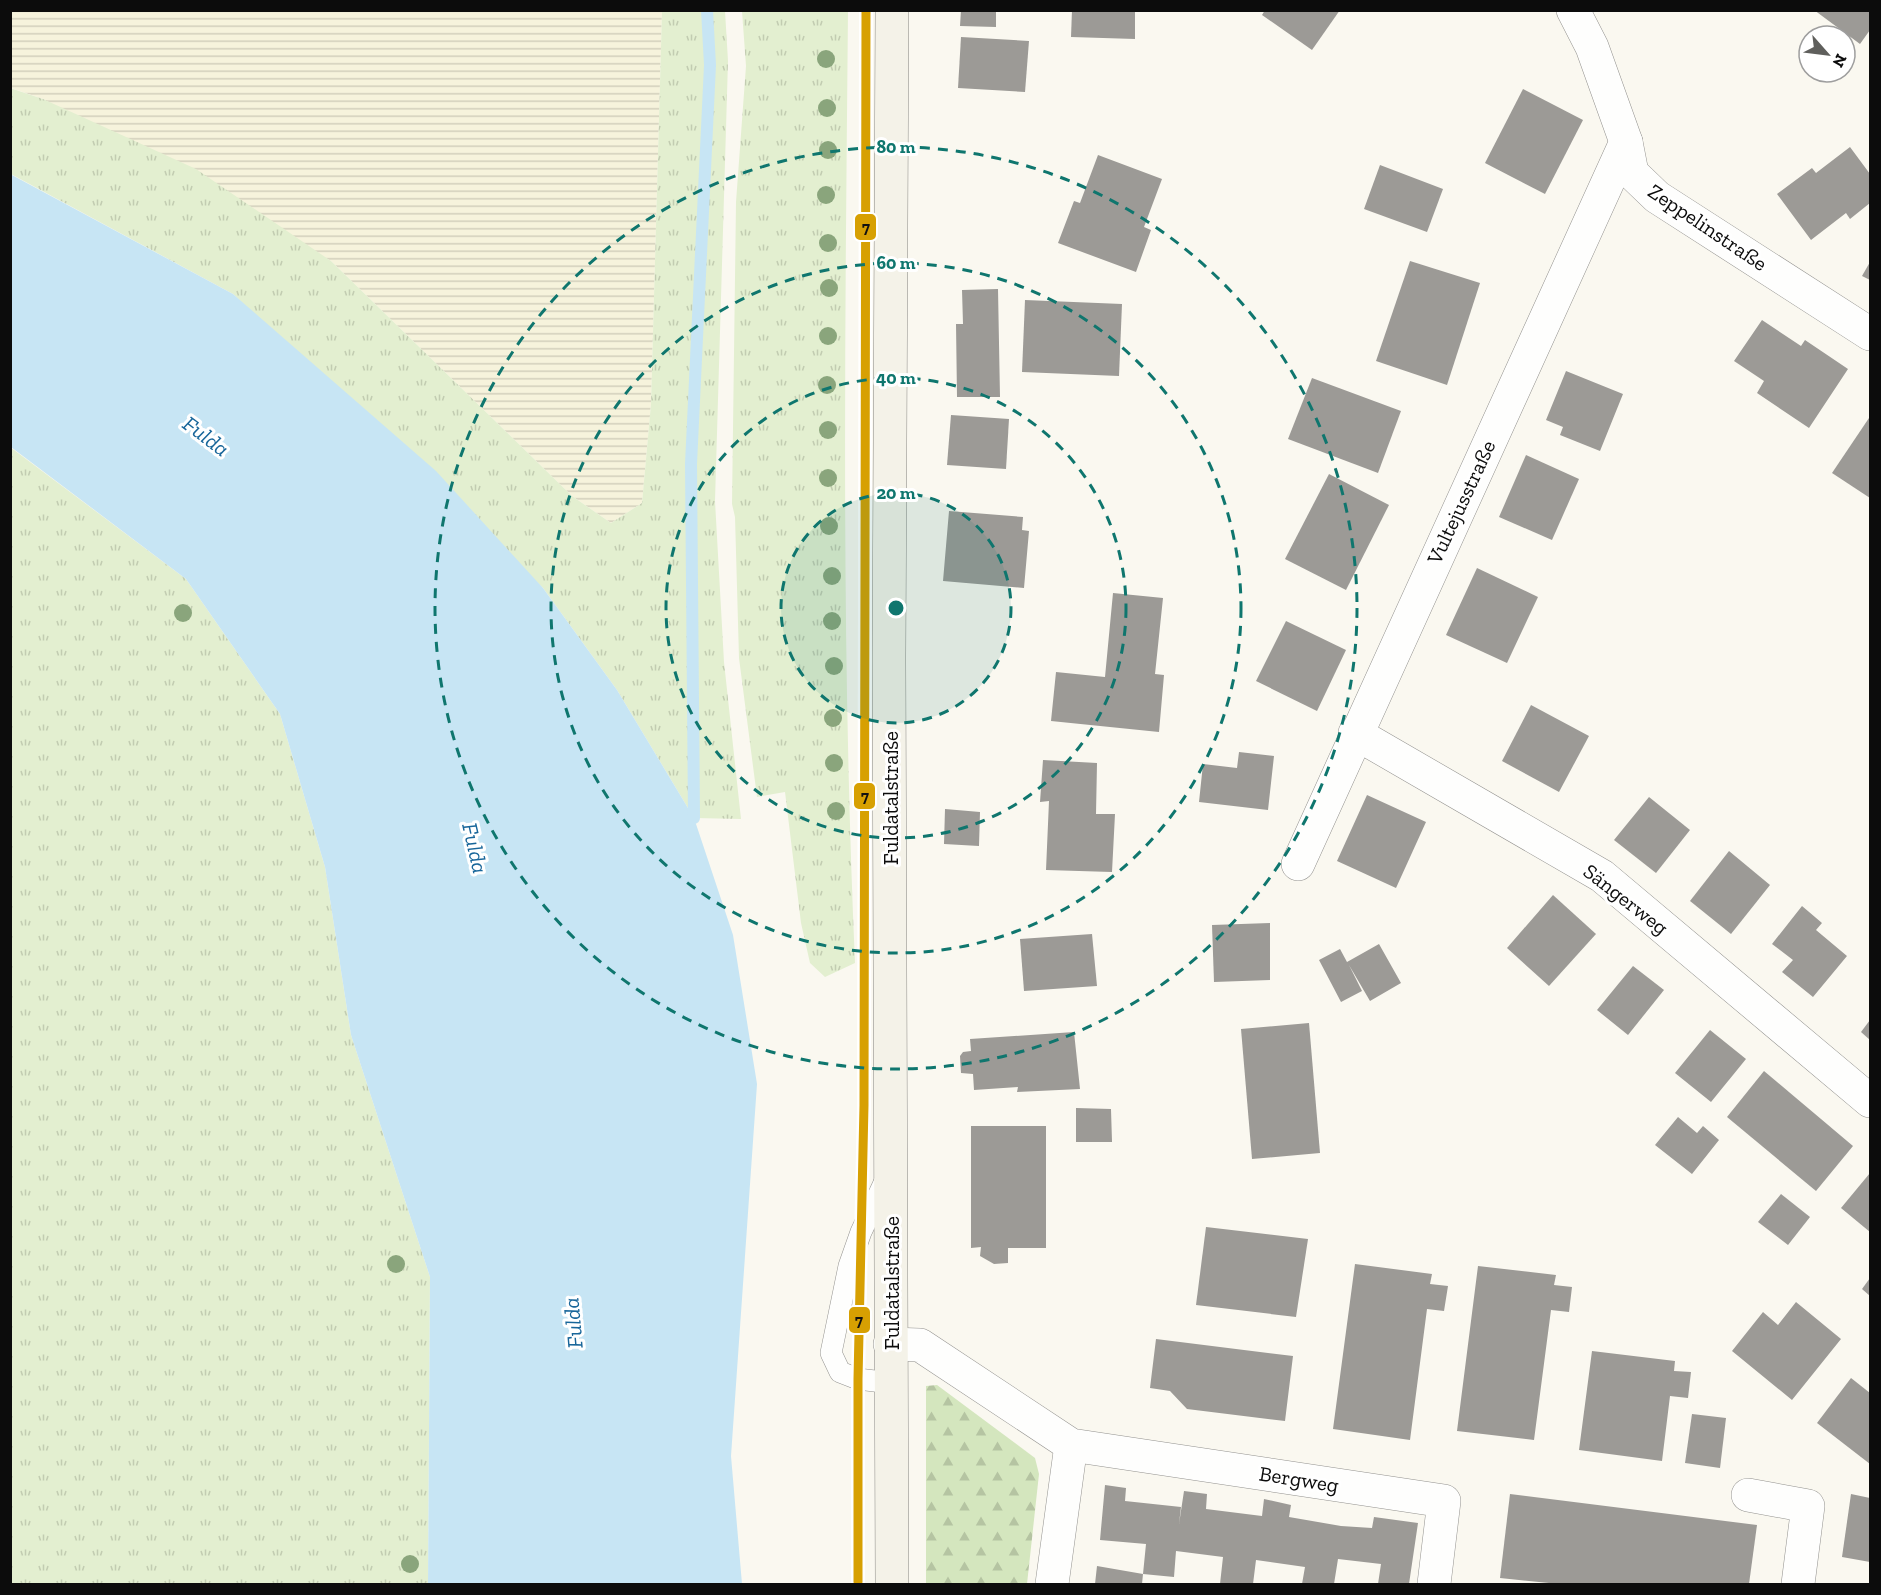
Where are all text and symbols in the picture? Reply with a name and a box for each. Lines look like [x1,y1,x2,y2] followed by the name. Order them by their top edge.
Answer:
[1797,24,1857,84] north arrow
[1829,51,1851,71] text: N
[876,136,916,158] text: 80 m
[1644,178,1772,276] street label: Zeppelinstraße
[854,213,877,241] line badge: 7
[862,218,870,237] text: 7
[876,252,916,274] text: 60 m
[876,367,916,389] text: 40 m
[177,410,235,462] water label: Fulda
[1421,436,1502,569] street label: Vultejusstraße
[876,482,916,504] text: 20 m
[886,598,906,618] centre of rings
[878,731,903,865] street label: Fuldatalstraße
[853,782,876,810] line badge: 7
[861,787,869,806] text: 7
[456,820,494,876] water label: Fulda
[1579,858,1674,940] street label: Sängerweg
[879,1216,904,1350] street label: Fuldatalstraße
[557,1296,589,1350] water label: Fulda
[848,1306,871,1334] line badge: 7
[855,1311,863,1330] text: 7
[1257,1460,1341,1498] street label: Bergweg

